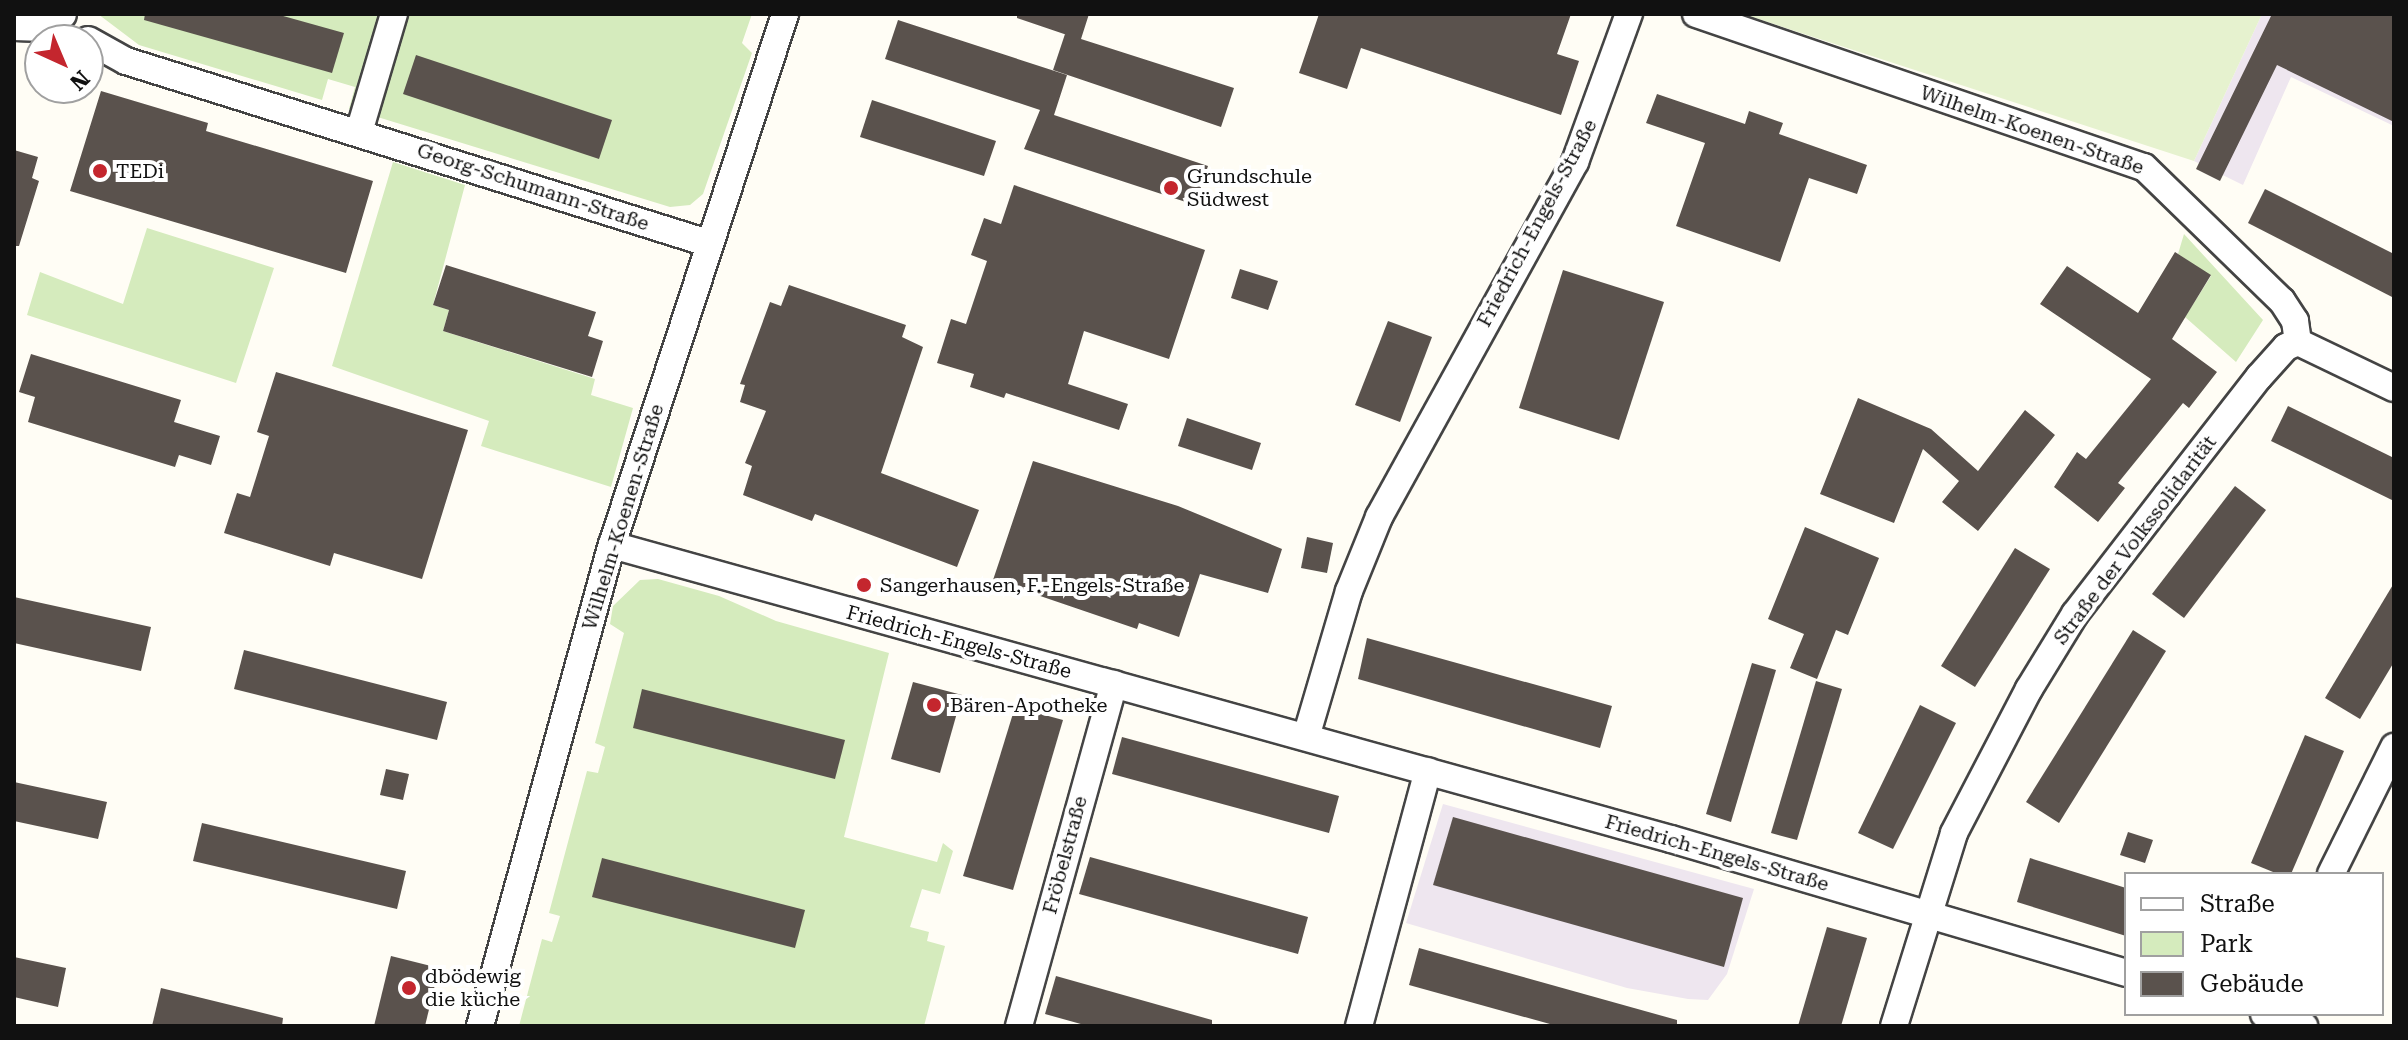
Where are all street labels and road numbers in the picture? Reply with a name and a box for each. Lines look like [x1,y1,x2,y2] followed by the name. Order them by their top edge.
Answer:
[1917,80,2147,180] street label: Wilhelm-Koenen-Straße
[1472,115,1602,331] street label: Friedrich-Engels-Straße
[414,138,652,236] street label: Georg-Schumann-Straße
[577,401,669,633] street label: Wilhelm-Koenen-Straße
[2049,431,2221,649] street label: Straße der Volkssolidarität
[844,600,1074,684] street label: Friedrich-Engels-Straße
[1038,793,1092,917] street label: Fröbelstraße
[1602,810,1832,896] street label: Friedrich-Engels-Straße

